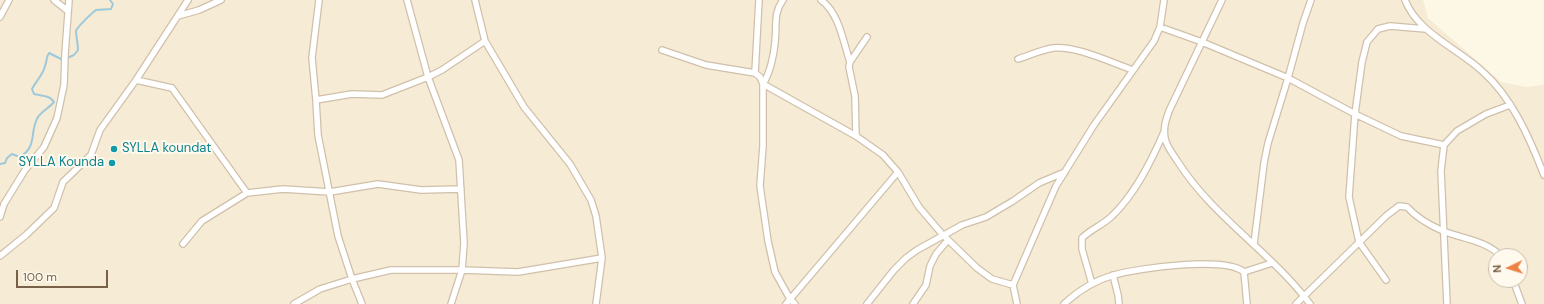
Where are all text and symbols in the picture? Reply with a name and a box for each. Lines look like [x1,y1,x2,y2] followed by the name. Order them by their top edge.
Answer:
[122,141,211,157] place label: SYLLA koundat
[109,144,119,154] marker: SYLLA koundat
[19,155,104,171] place label: SYLLA Kounda
[107,158,117,168] marker: SYLLA Kounda
[1488,248,1528,288] north arrow
[18,262,110,288] scale bar
[1490,264,1504,273] text: N
[23,269,57,285] text: 100 m

